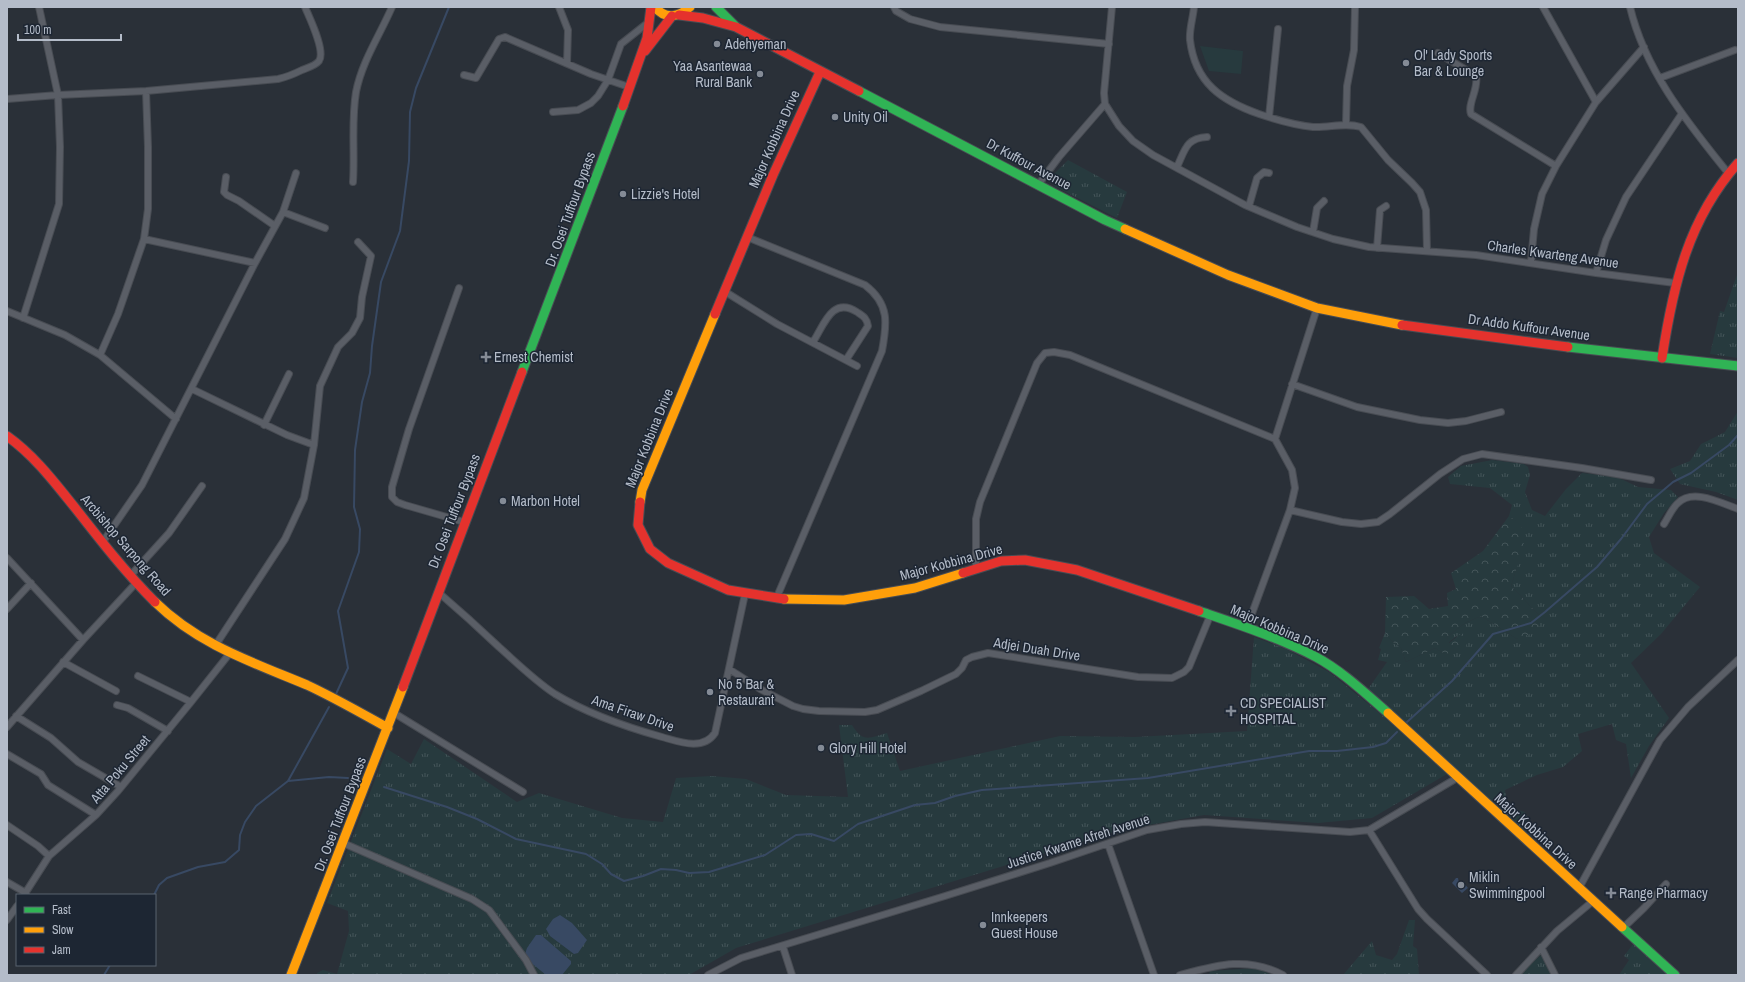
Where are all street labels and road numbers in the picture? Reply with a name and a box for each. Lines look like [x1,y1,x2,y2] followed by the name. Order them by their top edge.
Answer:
[744,87,804,191] street label: Major Kobbina Drive
[984,134,1074,194] street label: Dr Kuffour Avenue
[541,149,599,269] street label: Dr. Osei Tuffour Bypass
[1486,236,1620,272] street label: Charles Kwarteng Avenue
[1467,310,1591,344] street label: Dr Addo Kuffour Avenue
[621,386,677,490] street label: Major Kobbina Drive
[424,451,484,571] street label: Dr. Osei Tuffour Bypass
[76,490,175,600] street label: Arcbishop Sarpong Road
[898,540,1004,584] street label: Major Kobbina Drive
[1228,600,1332,658] street label: Major Kobbina Drive
[991,633,1082,665] street label: Adjei Duah Drive
[588,690,677,736] street label: Ama Firaw Drive
[86,731,154,808] street label: Atta Poku Street
[310,754,370,874] street label: Dr. Osei Tuffour Bypass
[1491,789,1581,873] street label: Major Kobbina Drive
[1004,809,1152,873] street label: Justice Kwame Afreh Avenue

